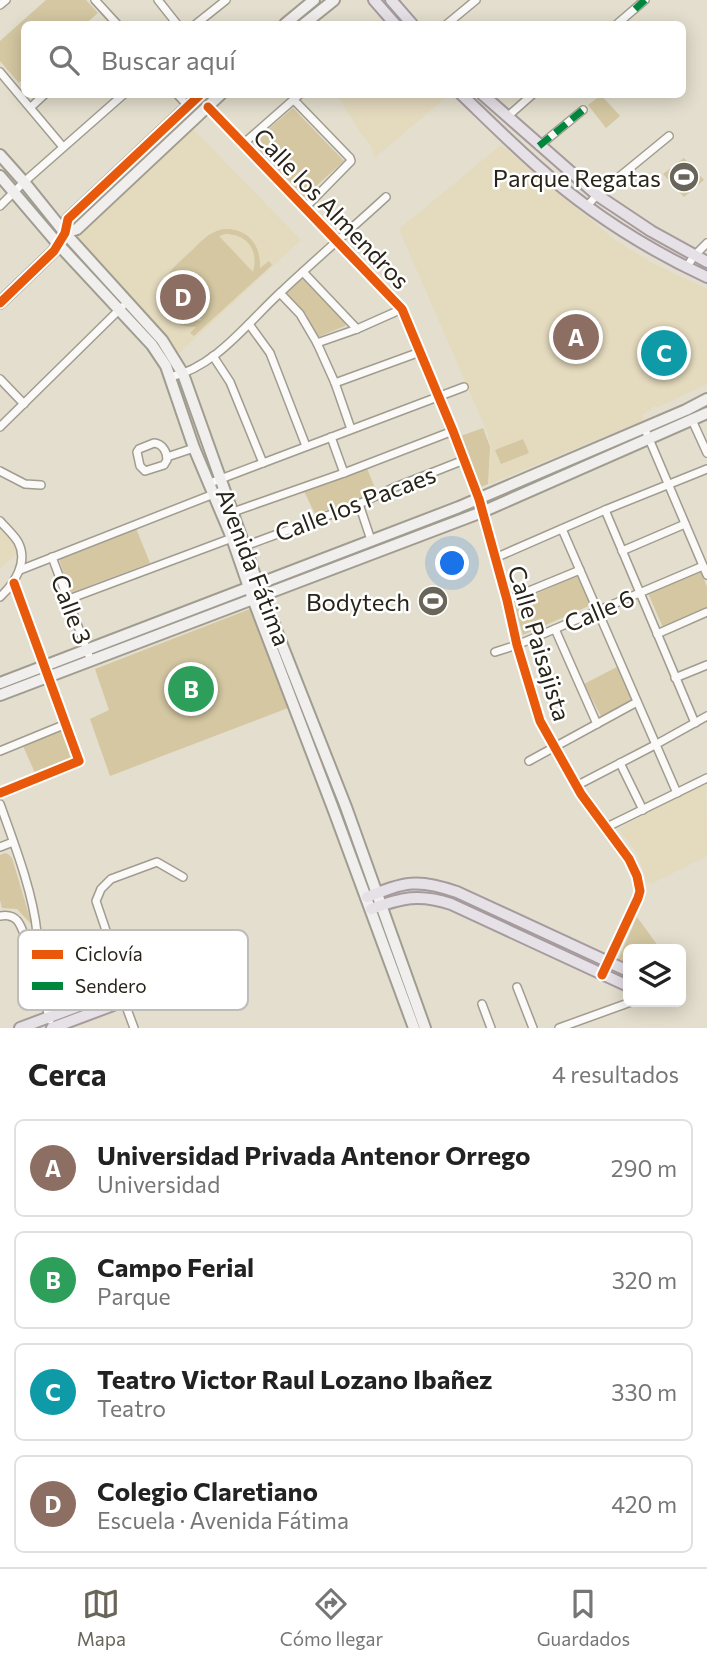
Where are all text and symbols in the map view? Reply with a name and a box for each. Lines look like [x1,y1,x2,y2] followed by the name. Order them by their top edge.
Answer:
[21,21,686,98] search box
[45,41,83,79] icon: search
[101,44,236,75] text: Buscar aquí
[248,122,416,294] street label: Calle los Almendros
[667,160,701,194] sports icon: Parque Regatas
[493,163,661,192] place label: Parque Regatas
[160,271,206,323] pin: D
[553,311,599,363] pin: A
[641,327,687,379] pin: C
[271,459,439,547] street label: Calle los Pacaes
[211,484,297,650] street label: Avenida Fátima
[435,546,469,580] your location
[503,562,577,724] street label: Calle Paisajista
[46,570,98,648] street label: Calle 3
[560,582,638,638] street label: Calle 6
[416,584,450,618] sports icon: Bodytech
[306,587,410,616] place label: Bodytech
[168,663,214,715] pin: B
[18,930,248,1010] legend
[75,942,143,965] text: Ciclovía
[623,944,686,1007] map controls
[623,944,686,1007] button: layers
[75,974,147,997] text: Sendero
[28,1055,107,1092] text: Cerca
[552,1060,679,1088] text: 4 resultados
[97,1139,531,1170] text: Universidad Privada Antenor Orrego
[45,1154,61,1182] text: A
[611,1154,677,1182] text: 290 m
[97,1170,220,1198] text: Universidad
[97,1251,254,1282] text: Campo Ferial
[45,1266,61,1294] text: B
[612,1266,677,1294] text: 320 m
[97,1282,171,1310] text: Parque
[97,1363,493,1394] text: Teatro Victor Raul Lozano Ibañez
[45,1378,61,1406] text: C
[611,1378,677,1406] text: 330 m
[97,1394,166,1422] text: Teatro
[97,1475,318,1506] text: Colegio Claretiano
[45,1490,61,1518] text: D
[611,1490,677,1518] text: 420 m
[97,1506,349,1534] text: Escuela · Avenida Fátima
[77,1585,126,1650] tab: Mapa
[280,1585,383,1650] tab: Cómo llegar
[537,1585,630,1650] tab: Guardados

